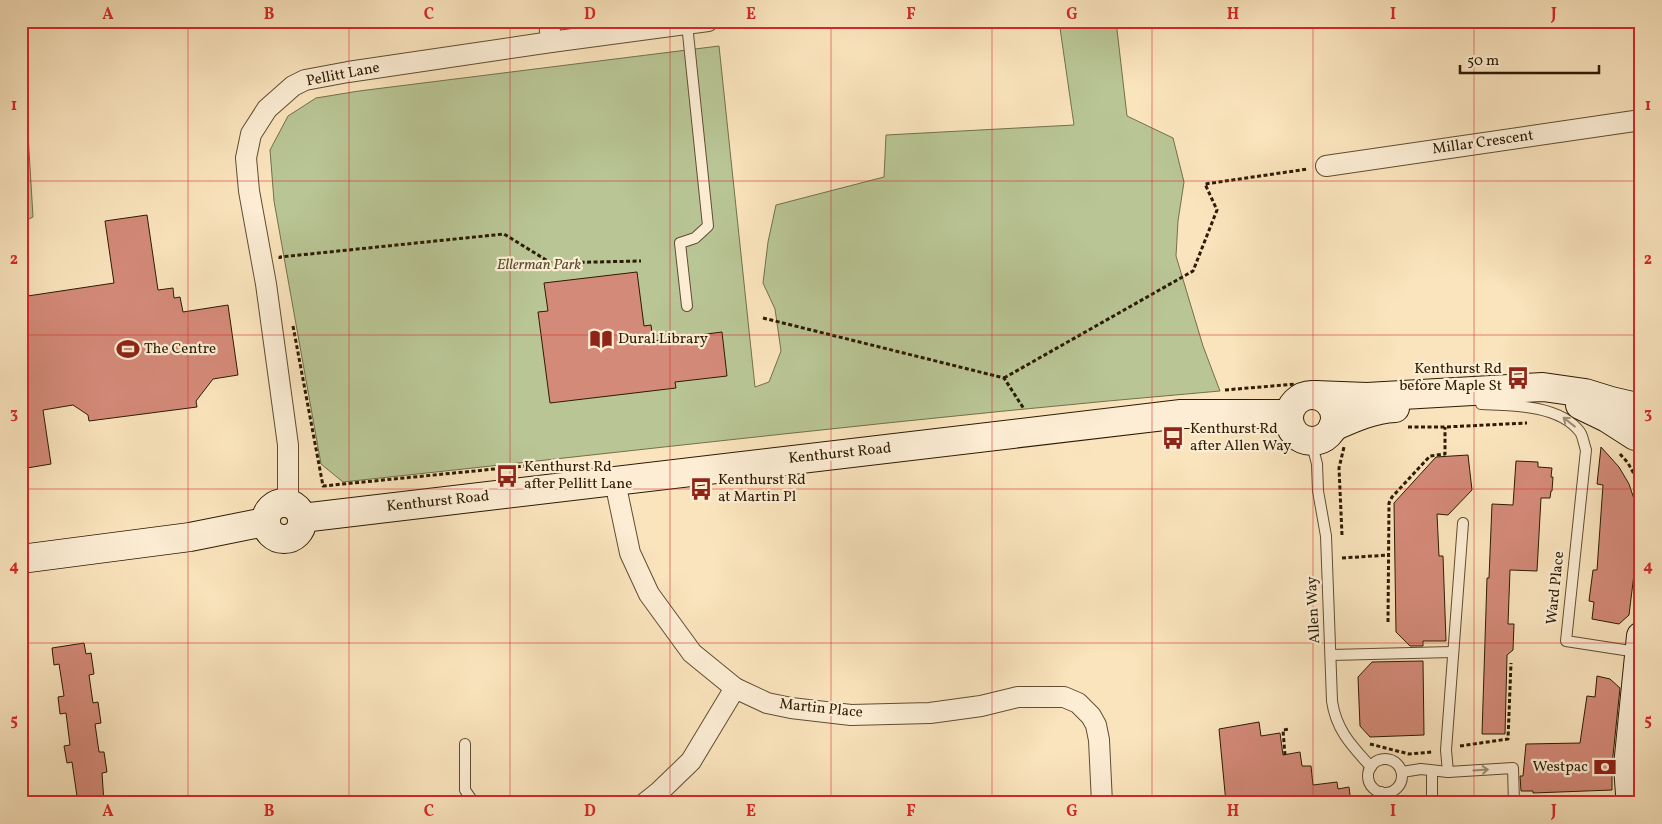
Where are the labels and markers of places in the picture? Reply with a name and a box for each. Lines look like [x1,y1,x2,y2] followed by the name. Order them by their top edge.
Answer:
[588,326,614,352] library icon: Dural Library
[618,329,708,350] place label: Dural Library
[115,336,141,362] sports icon: The Centre
[144,339,216,360] place label: The Centre
[1399,359,1502,397] place label: Kenthurst Rd before Maple St
[1505,365,1531,391] bus stop icon: Kenthurst Rd before Maple St
[1190,419,1291,457] place label: Kenthurst Rd after Allen Way
[1160,425,1186,451] bus stop icon: Kenthurst Rd after Allen Way
[524,457,632,495] place label: Kenthurst Rd after Pellitt Lane
[494,463,520,489] bus stop icon: Kenthurst Rd after Pellitt Lane
[718,470,806,508] place label: Kenthurst Rd at Martin Pl
[688,476,714,502] bus stop icon: Kenthurst Rd at Martin Pl
[1592,754,1618,780] bank icon: Westpac
[1533,757,1588,778] place label: Westpac

